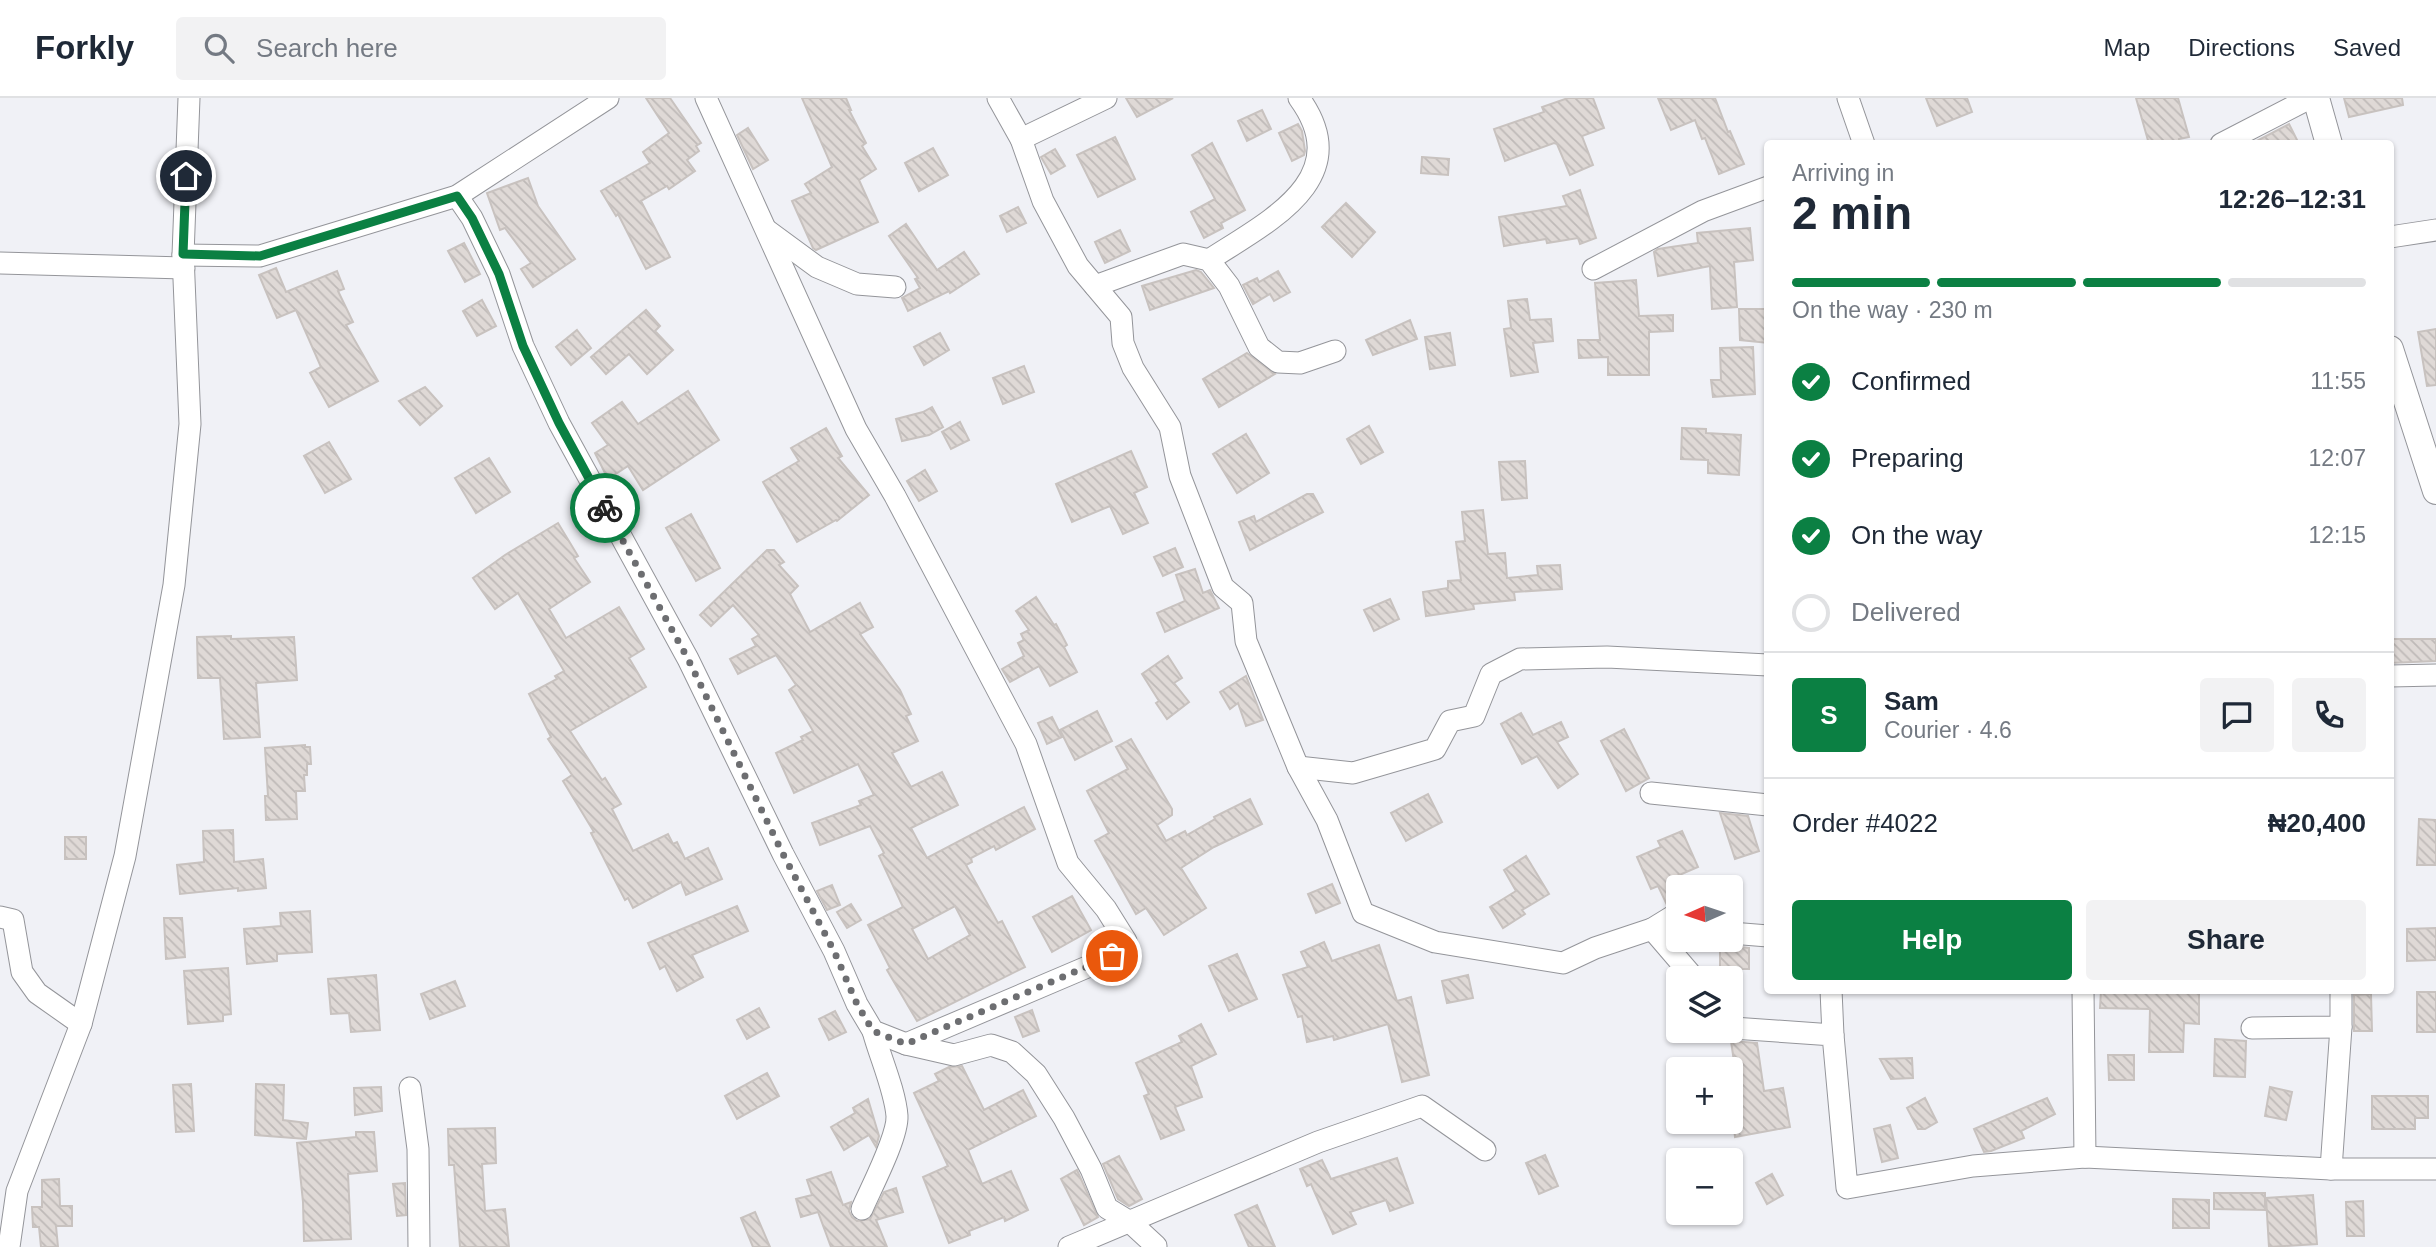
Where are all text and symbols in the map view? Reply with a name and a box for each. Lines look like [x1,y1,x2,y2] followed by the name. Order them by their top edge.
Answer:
[176,17,666,80] search box
[35,29,134,66] text: Forkly
[200,29,238,67] icon: search
[256,33,398,63] text: Search here
[2104,34,2150,61] text: Map
[2188,34,2295,61] text: Directions
[2333,34,2401,61] text: Saved
[156,146,216,206] pin
[167,157,205,195] icon: home
[1792,160,1894,186] text: Arriving in
[2219,184,2366,214] text: 12:26–12:31
[1792,187,1912,239] text: 2 min
[1792,297,1993,323] text: On the way · 230 m
[1792,363,1830,401] icon: check
[1851,366,1971,396] text: Confirmed
[2310,368,2366,394] text: 11:55
[1792,440,1830,478] icon: check
[1851,443,1964,473] text: Preparing
[2308,445,2366,471] text: 12:07
[570,473,640,543] courier
[586,489,624,527] icon: bike
[1792,517,1830,555] icon: check
[1851,520,1983,550] text: On the way
[2308,522,2366,548] text: 12:15
[1851,597,1961,627] text: Delivered
[2200,678,2274,752] button: chat
[2292,678,2366,752] button: phone
[1884,686,1939,716] text: Sam
[1820,700,1838,730] text: S
[1884,717,2012,743] text: Courier · 4.6
[1792,808,1938,838] text: Order #4022
[2268,808,2366,838] text: ₦20,400
[1666,875,1743,952] north arrow
[1666,875,1743,1225] map controls
[1792,900,2072,980] button: Help
[2086,900,2366,980] button: Share
[1082,926,1142,986] pin
[1093,937,1131,975] icon: bag
[1666,966,1743,1043] button: layers
[1666,1057,1743,1134] button: +
[1666,1148,1743,1225] button: −

